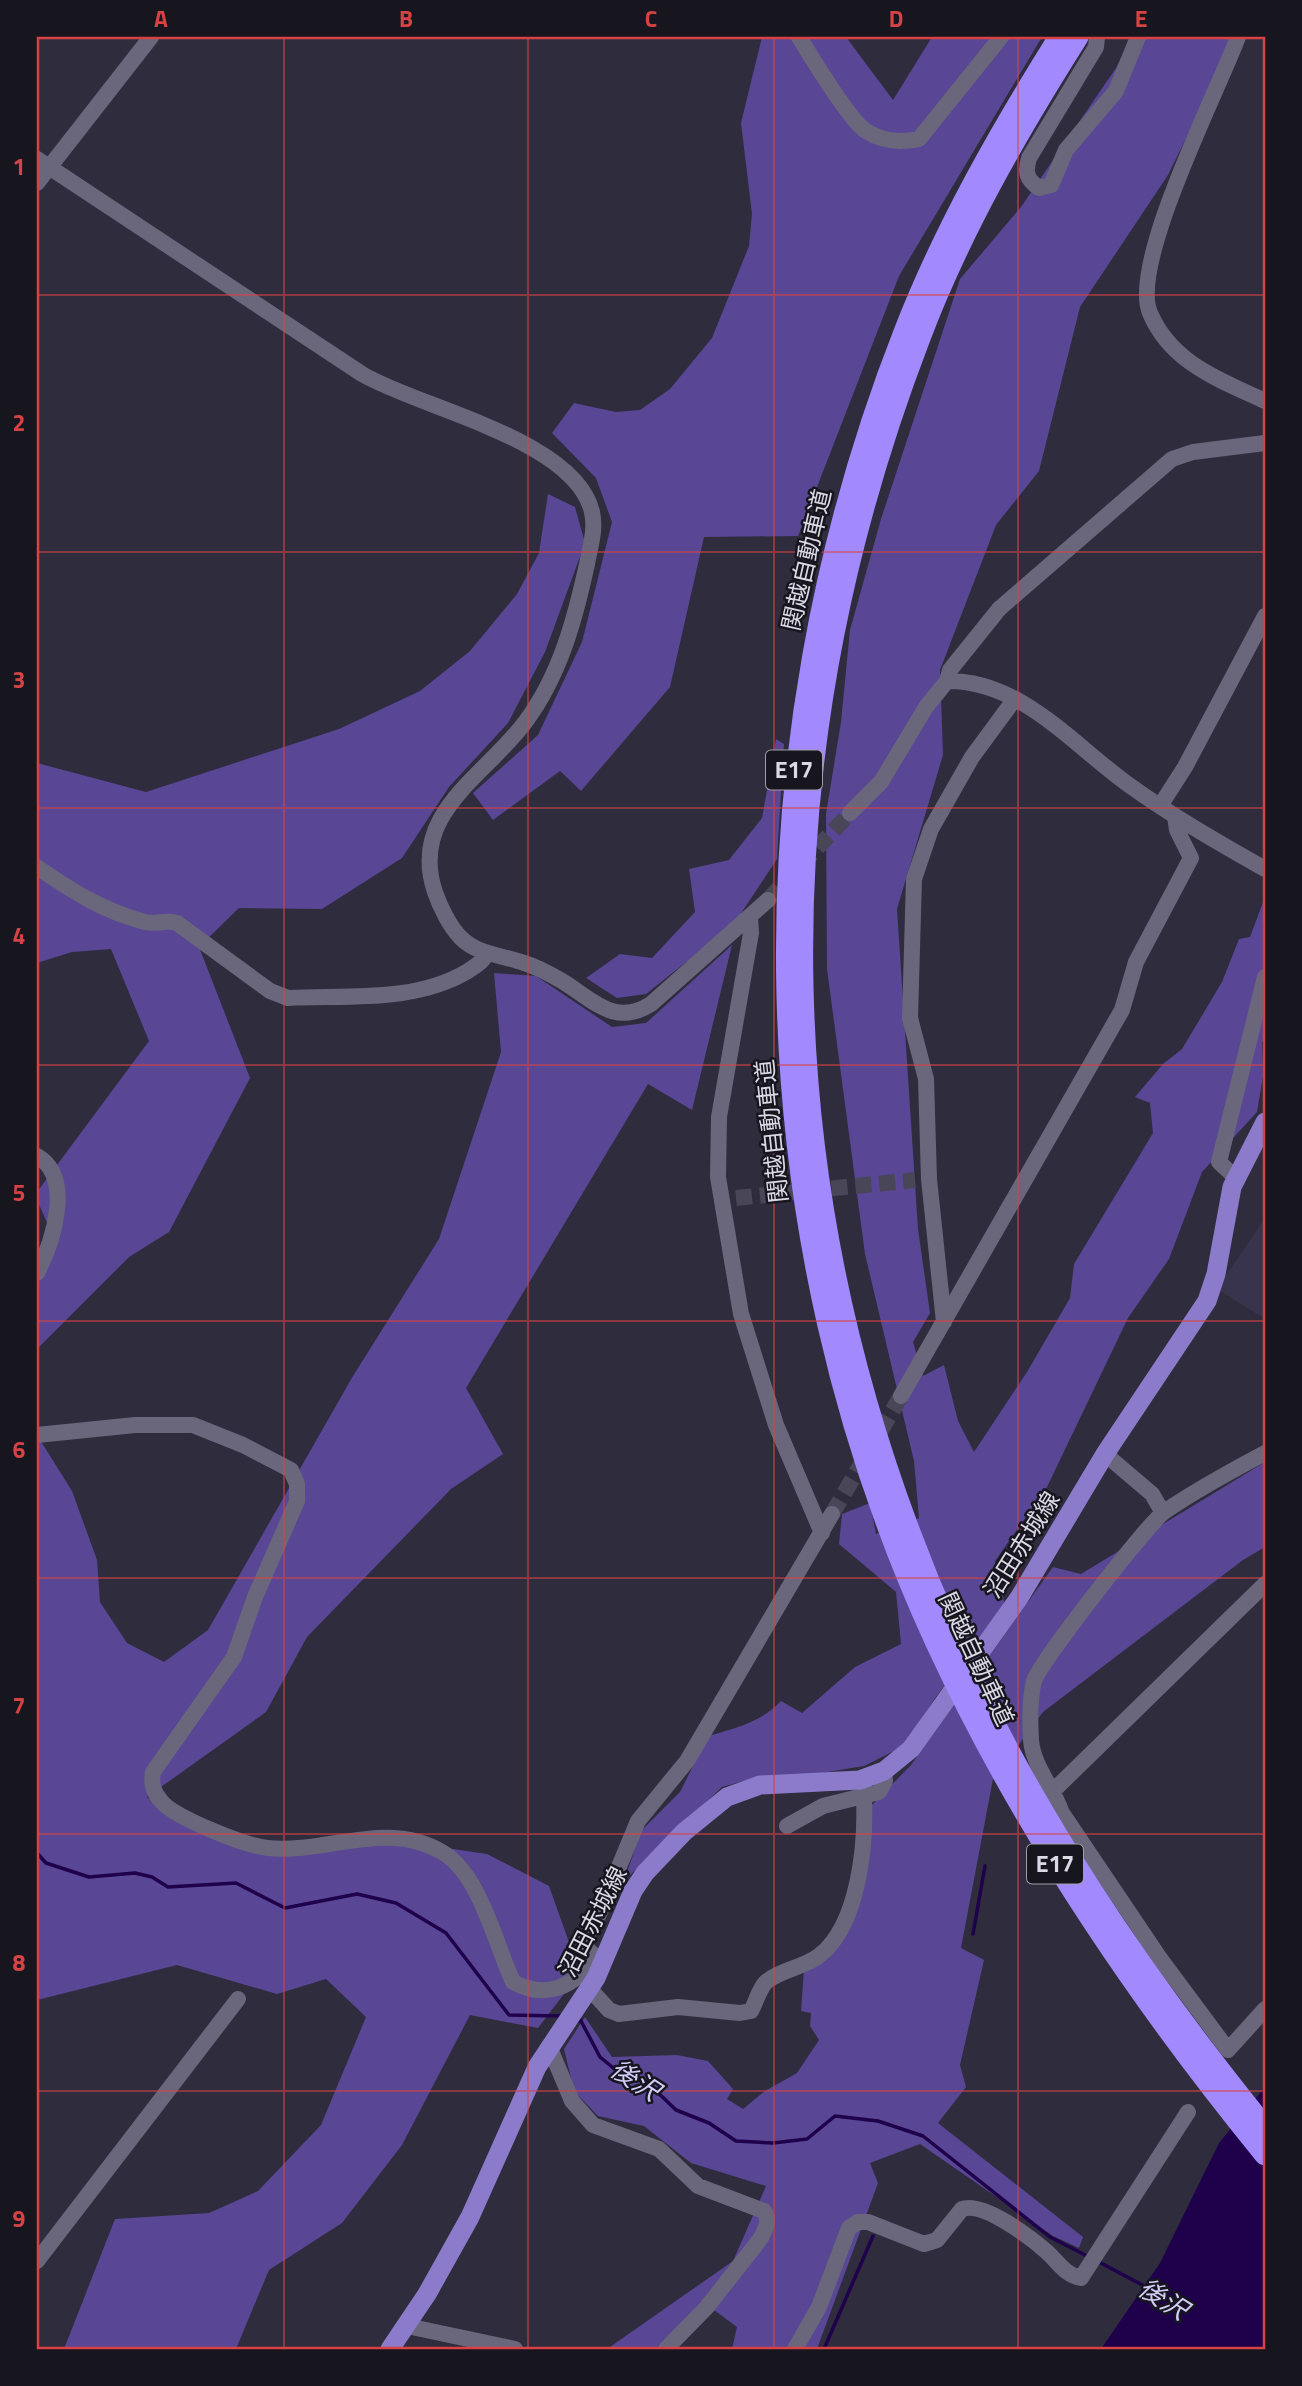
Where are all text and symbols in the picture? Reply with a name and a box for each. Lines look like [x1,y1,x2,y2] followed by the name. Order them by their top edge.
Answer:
[154,1,168,36] text: A
[399,1,413,36] text: B
[645,1,657,36] text: C
[889,1,903,36] text: D
[1135,1,1147,36] text: E
[13,149,25,184] text: 1
[13,405,25,440] text: 2
[772,486,840,634] street label: 関越自動車道
[13,662,25,697] text: 3
[766,750,822,790] road number: E17
[13,918,25,953] text: 4
[746,1058,796,1205] street label: 関越自動車道
[13,1175,25,1210] text: 5
[13,1432,26,1467] text: 6
[974,1484,1068,1605] street label: 沼田赤城線
[930,1586,1024,1731] street label: 関越自動車道
[13,1688,25,1723] text: 7
[1027,1844,1083,1884] road number: E17
[549,1860,635,1983] street label: 沼田赤城線
[13,1945,26,1980] text: 8
[603,2049,670,2112] water label: 後沢
[13,2201,26,2236] text: 9
[1131,2268,1198,2330] water label: 後沢

